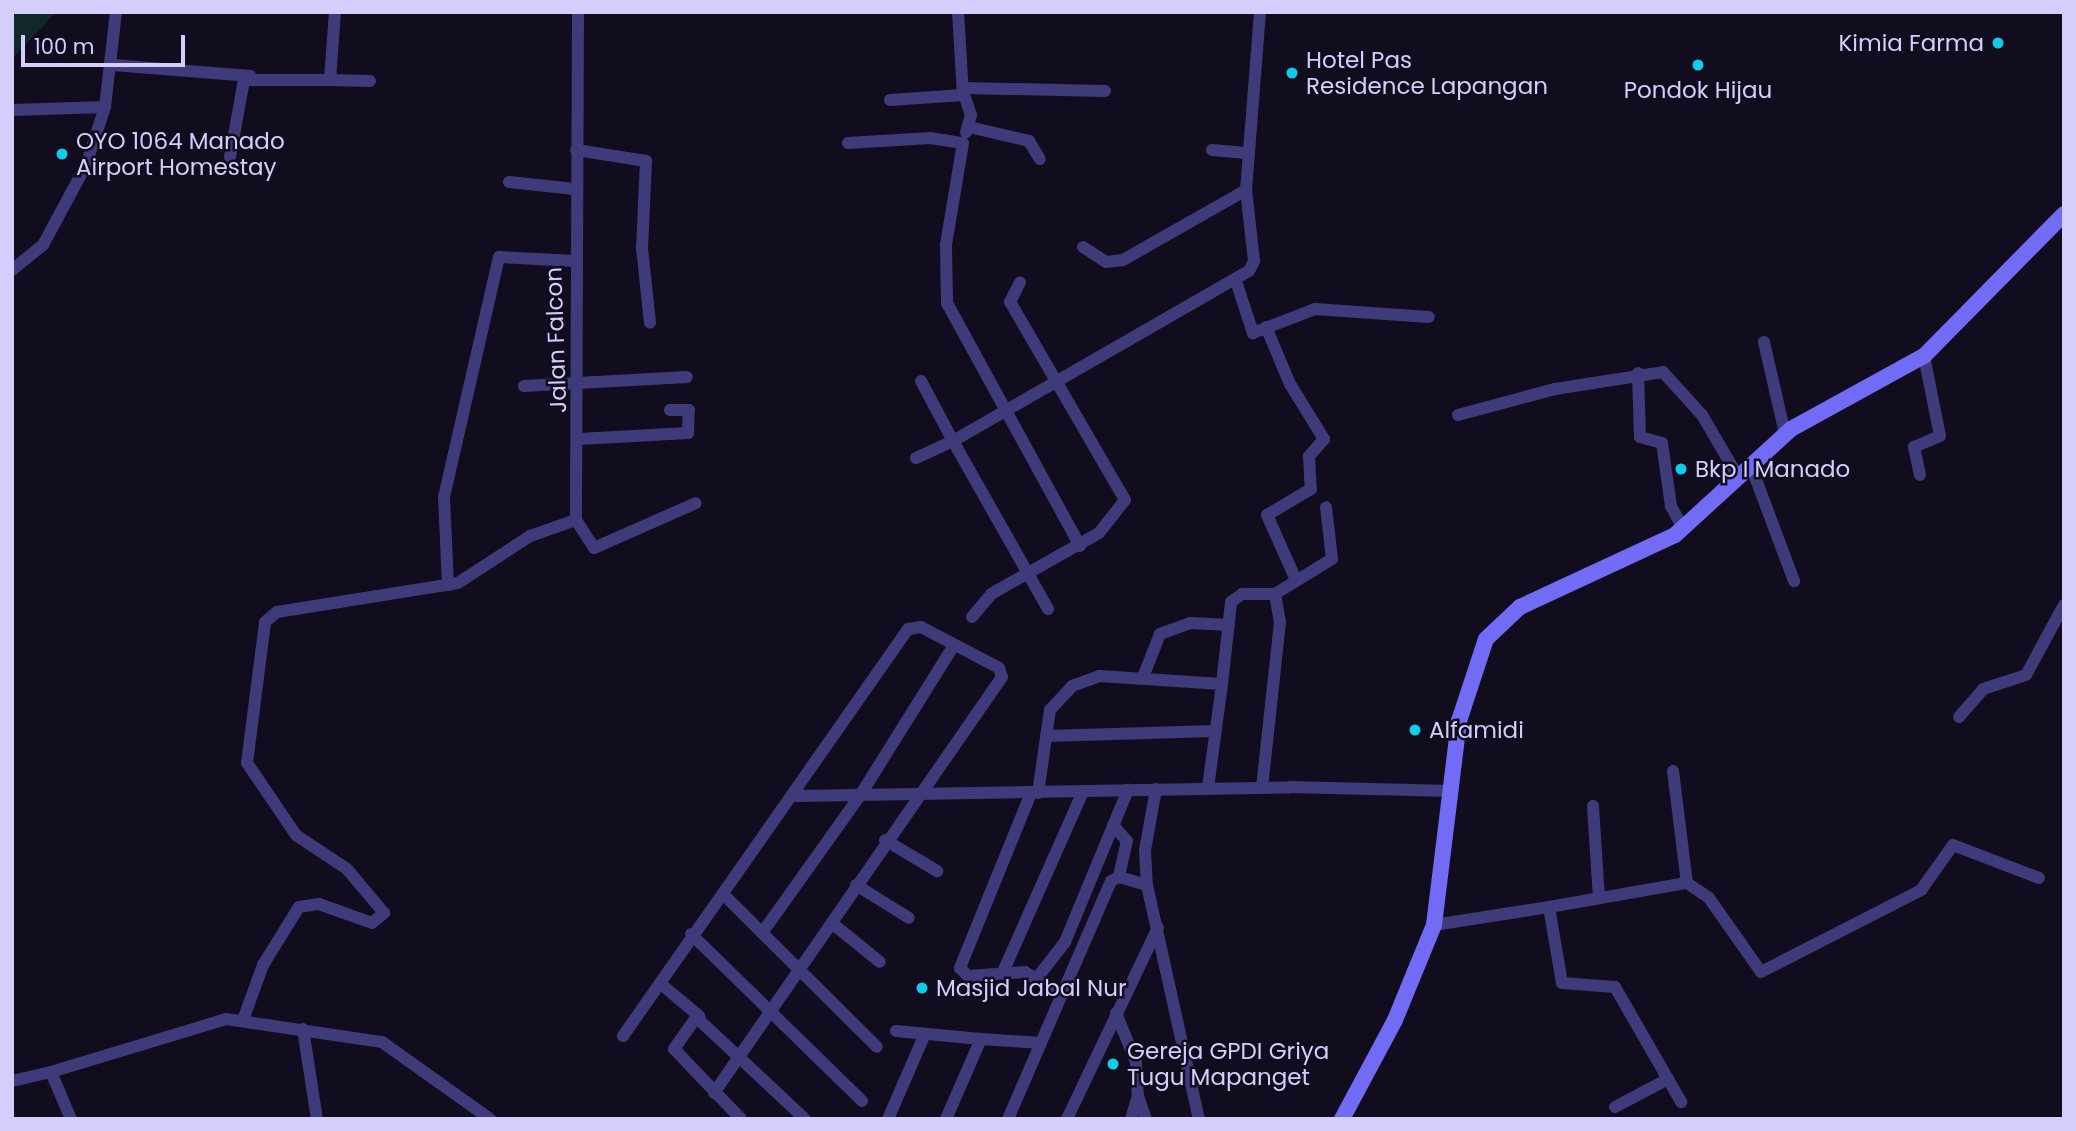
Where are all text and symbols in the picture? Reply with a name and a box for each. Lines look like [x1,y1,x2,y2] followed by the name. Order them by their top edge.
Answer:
[24,21,189,65] scale bar
[1839,29,1984,57] place label: Kimia Farma
[34,32,94,61] text: 100 m
[1990,35,2006,51] marker: Kimia Farma
[1306,46,1548,100] place label: Hotel Pas Residence Lapangan
[1690,57,1706,73] marker: Pondok Hijau
[1284,65,1300,81] marker: Hotel Pas Residence Lapangan
[1624,76,1772,104] place label: Pondok Hijau
[76,127,285,181] place label: OYO 1064 Manado Airport Homestay
[54,146,70,162] marker: OYO 1064 Manado Airport Homestay
[540,267,572,413] street label: Jalan Falcon
[1695,455,1850,483] place label: Bkp I Manado
[1673,461,1689,477] marker: Bkp I Manado
[1429,716,1524,744] place label: Alfamidi
[1407,722,1423,738] marker: Alfamidi
[936,974,1127,1002] place label: Masjid Jabal Nur
[914,980,930,996] marker: Masjid Jabal Nur
[1127,1037,1329,1091] place label: Gereja GPDI Griya Tugu Mapanget
[1105,1056,1121,1072] marker: Gereja GPDI Griya Tugu Mapanget

